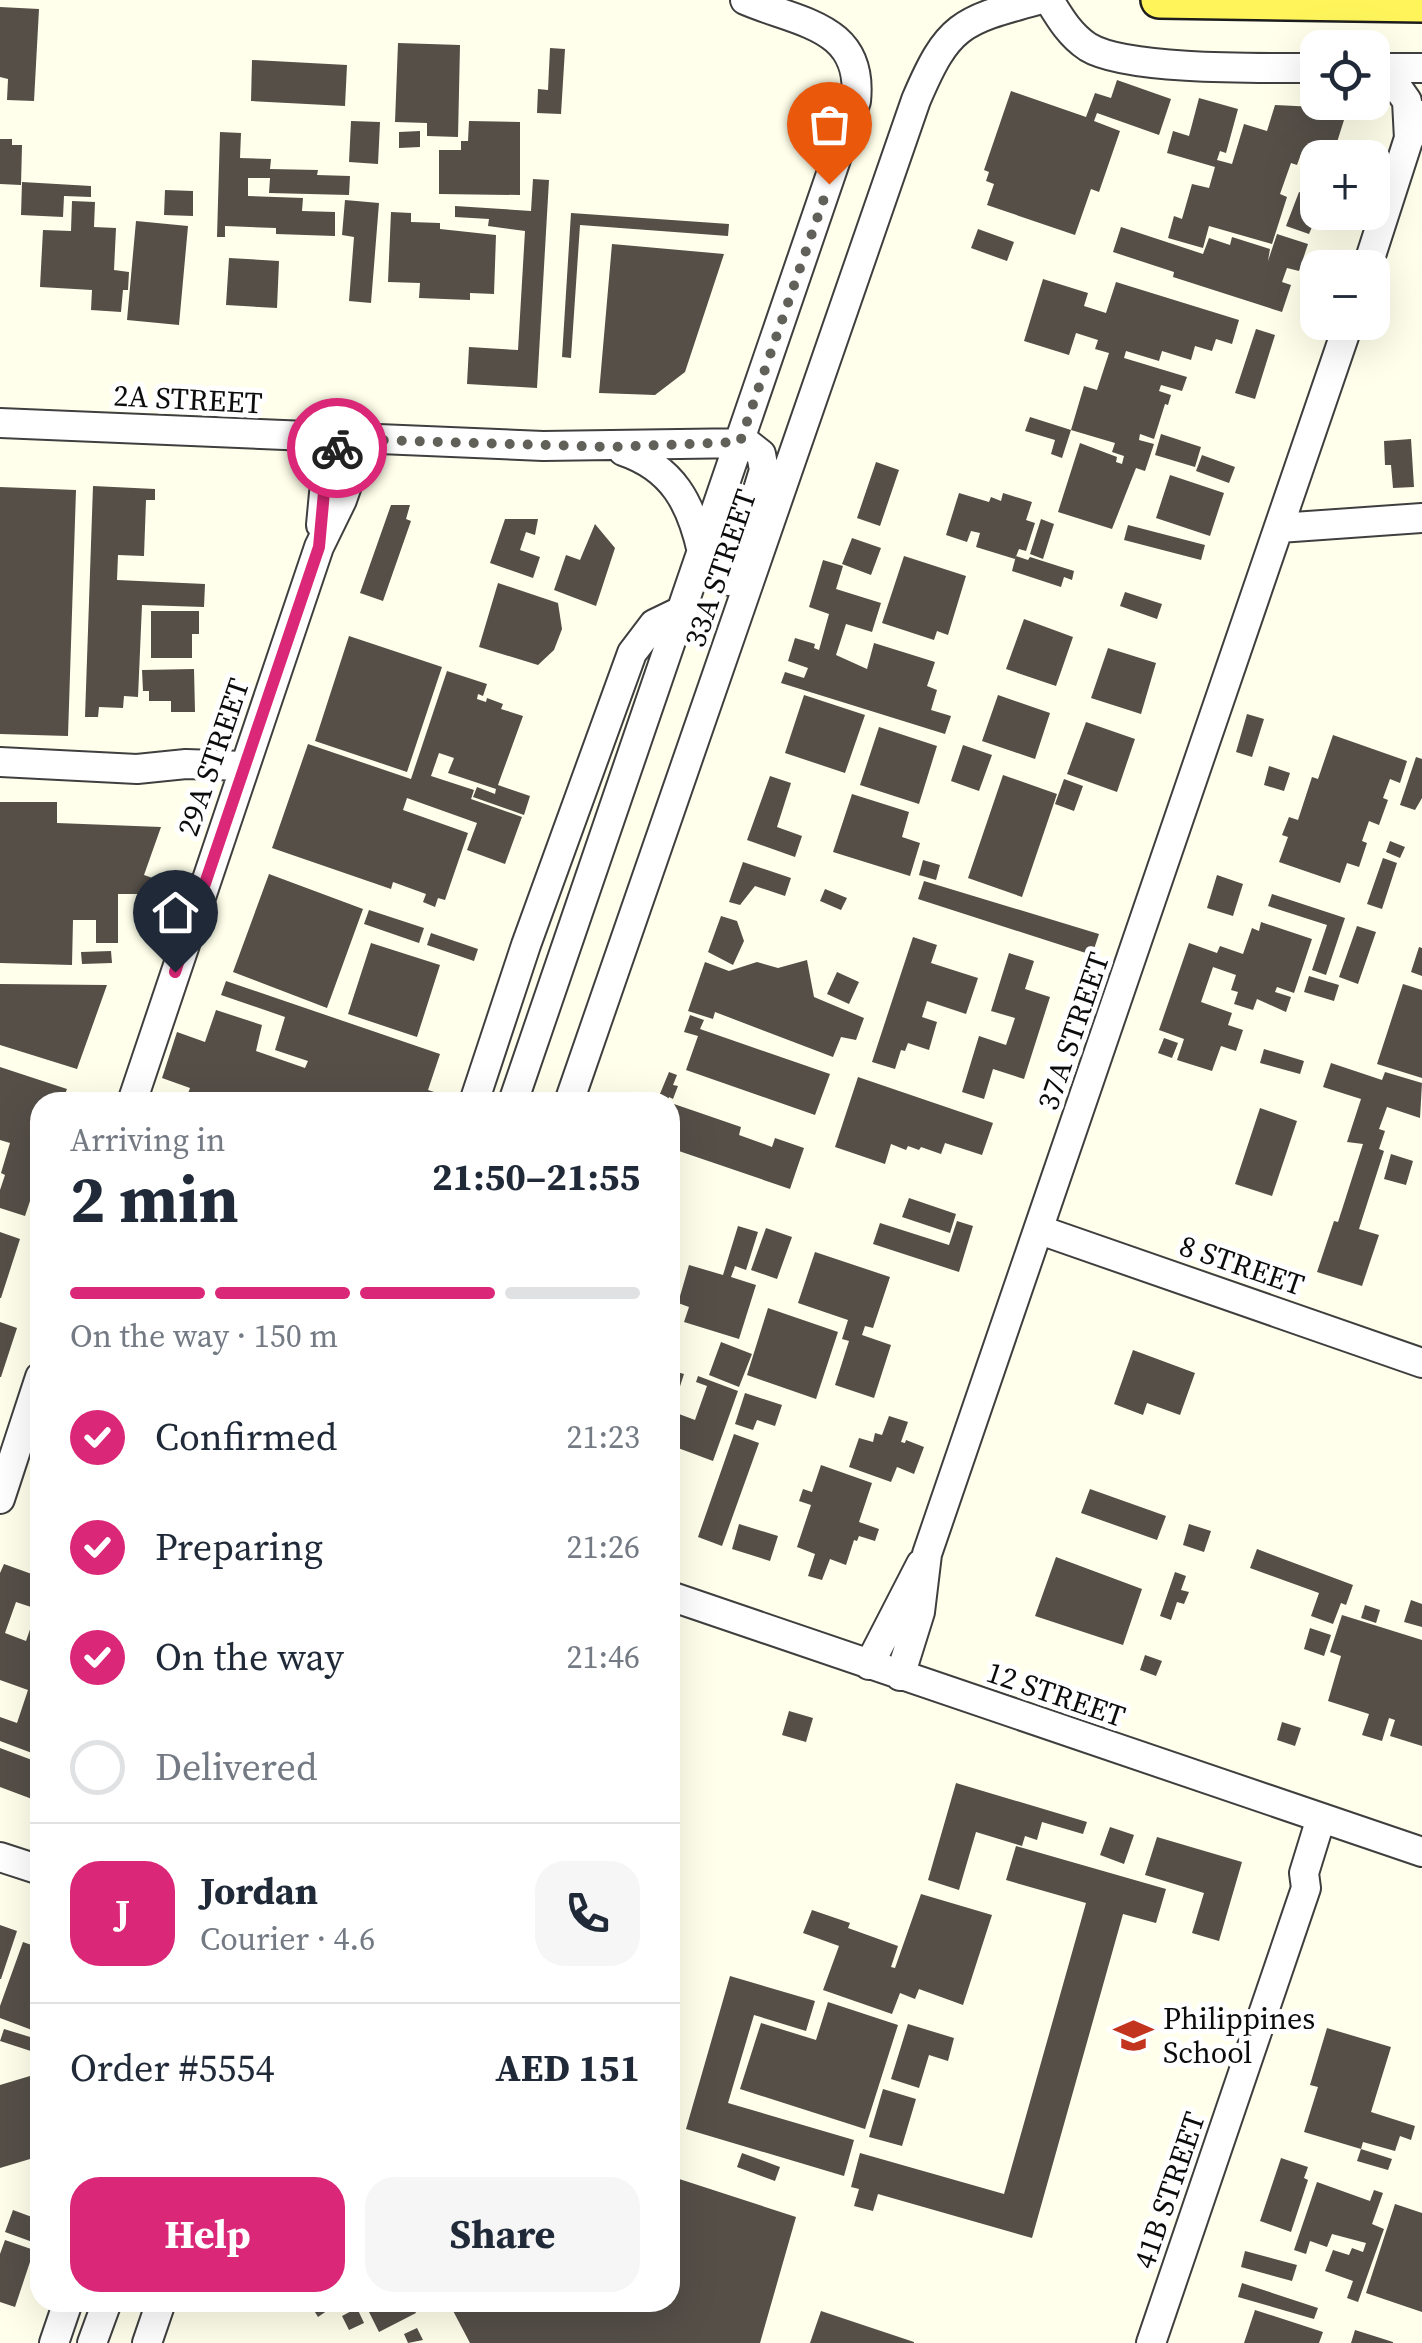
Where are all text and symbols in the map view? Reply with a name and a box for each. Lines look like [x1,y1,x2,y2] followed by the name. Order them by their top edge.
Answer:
[1300,30,1390,340] map controls
[1300,30,1390,120] button: locate
[787,82,872,185] pin
[802,97,857,152] icon: bag
[1300,140,1390,230] button: +
[1300,250,1390,340] button: −
[113,375,263,423] street label: 2A STREET
[287,398,387,498] courier
[310,421,365,476] icon: bike
[674,484,766,652] street label: 33A STREET
[167,673,259,841] street label: 29A STREET
[133,870,218,973] pin
[148,885,203,940] icon: home
[1027,947,1119,1115] street label: 37A STREET
[70,1118,225,1162] text: Arriving in
[432,1151,640,1203] text: 21:50–21:55
[70,1155,239,1244] text: 2 min
[1174,1225,1310,1305] street label: 8 STREET
[70,1314,338,1358] text: On the way · 150 m
[70,1410,125,1465] icon: check
[155,1411,337,1463] text: Confirmed
[566,1415,640,1459] text: 21:23
[70,1520,125,1575] icon: check
[155,1521,323,1573] text: Preparing
[566,1525,640,1569] text: 21:26
[70,1630,125,1685] icon: check
[155,1631,344,1683] text: On the way
[566,1635,640,1679] text: 21:46
[981,1651,1131,1737] street label: 12 STREET
[155,1741,318,1793] text: Delivered
[535,1861,640,1966] button: phone
[200,1865,318,1917] text: Jordan
[115,1887,130,1939] text: J
[200,1917,375,1961] text: Courier · 4.6
[1163,1998,1315,2073] place label: Philippines School
[1112,2014,1154,2056] school or university icon: Philippines School
[70,2042,274,2094] text: Order #5554
[495,2042,640,2094] text: AED 151
[1123,2106,1215,2274] street label: 41B STREET
[70,2177,345,2292] button: Help
[365,2177,640,2292] button: Share

